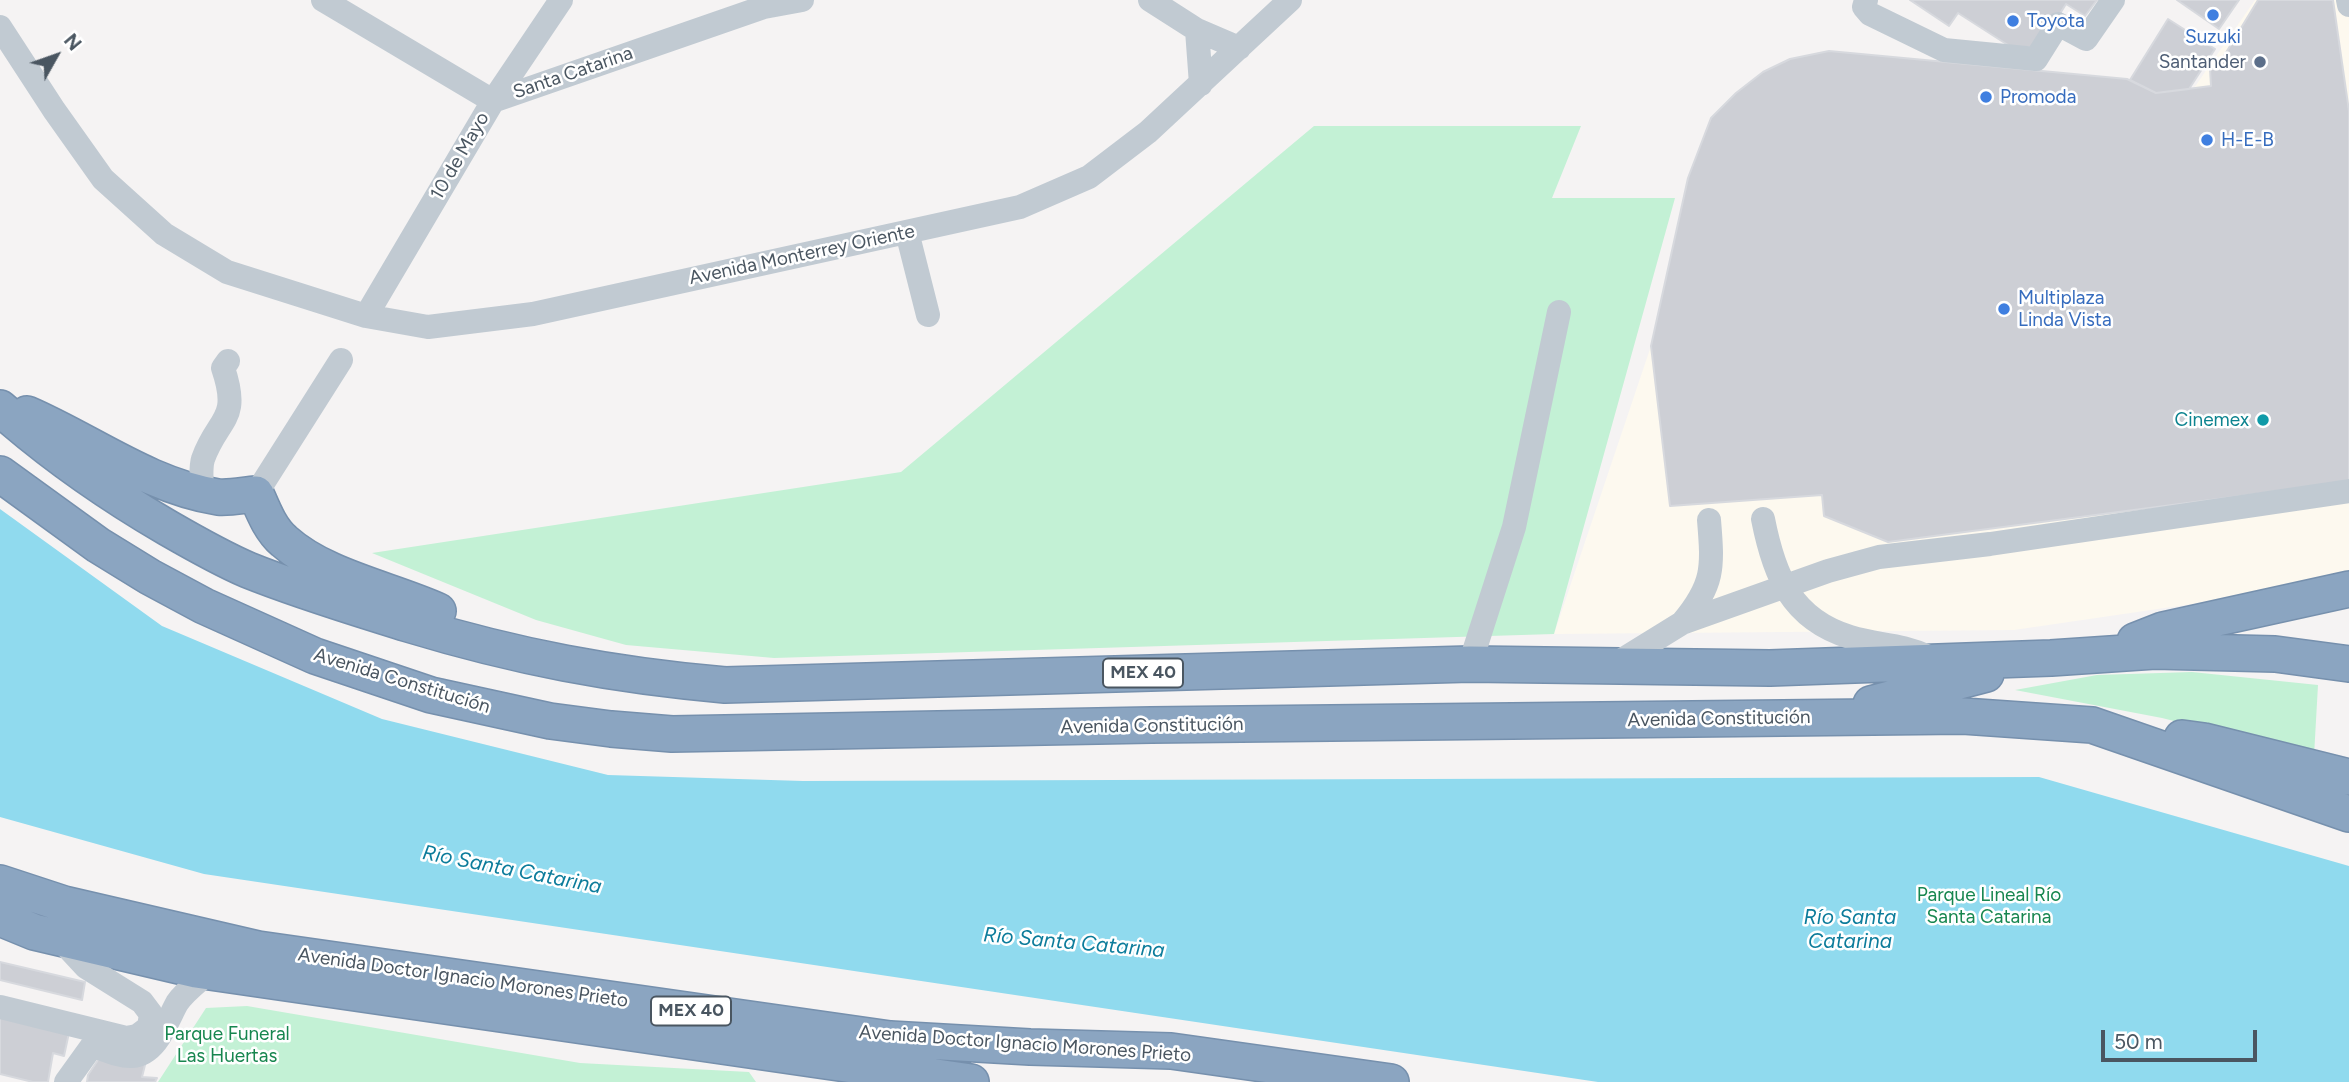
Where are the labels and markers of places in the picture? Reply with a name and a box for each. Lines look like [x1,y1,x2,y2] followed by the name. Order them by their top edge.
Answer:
[2205,7,2221,23] marker: Suzuki
[2027,10,2085,32] place label: Toyota
[2005,13,2021,29] marker: Toyota
[2185,26,2241,48] place label: Suzuki
[2159,51,2246,73] place label: Santander
[2252,54,2268,70] marker: Santander
[2000,86,2076,108] place label: Promoda
[1978,89,1994,105] marker: Promoda
[2221,129,2274,151] place label: H-E-B
[2199,132,2215,148] marker: H-E-B
[2018,287,2112,331] place label: Multiplaza Linda Vista
[1996,301,2012,317] marker: Multiplaza Linda Vista
[2174,409,2249,431] place label: Cinemex
[2255,412,2271,428] marker: Cinemex

